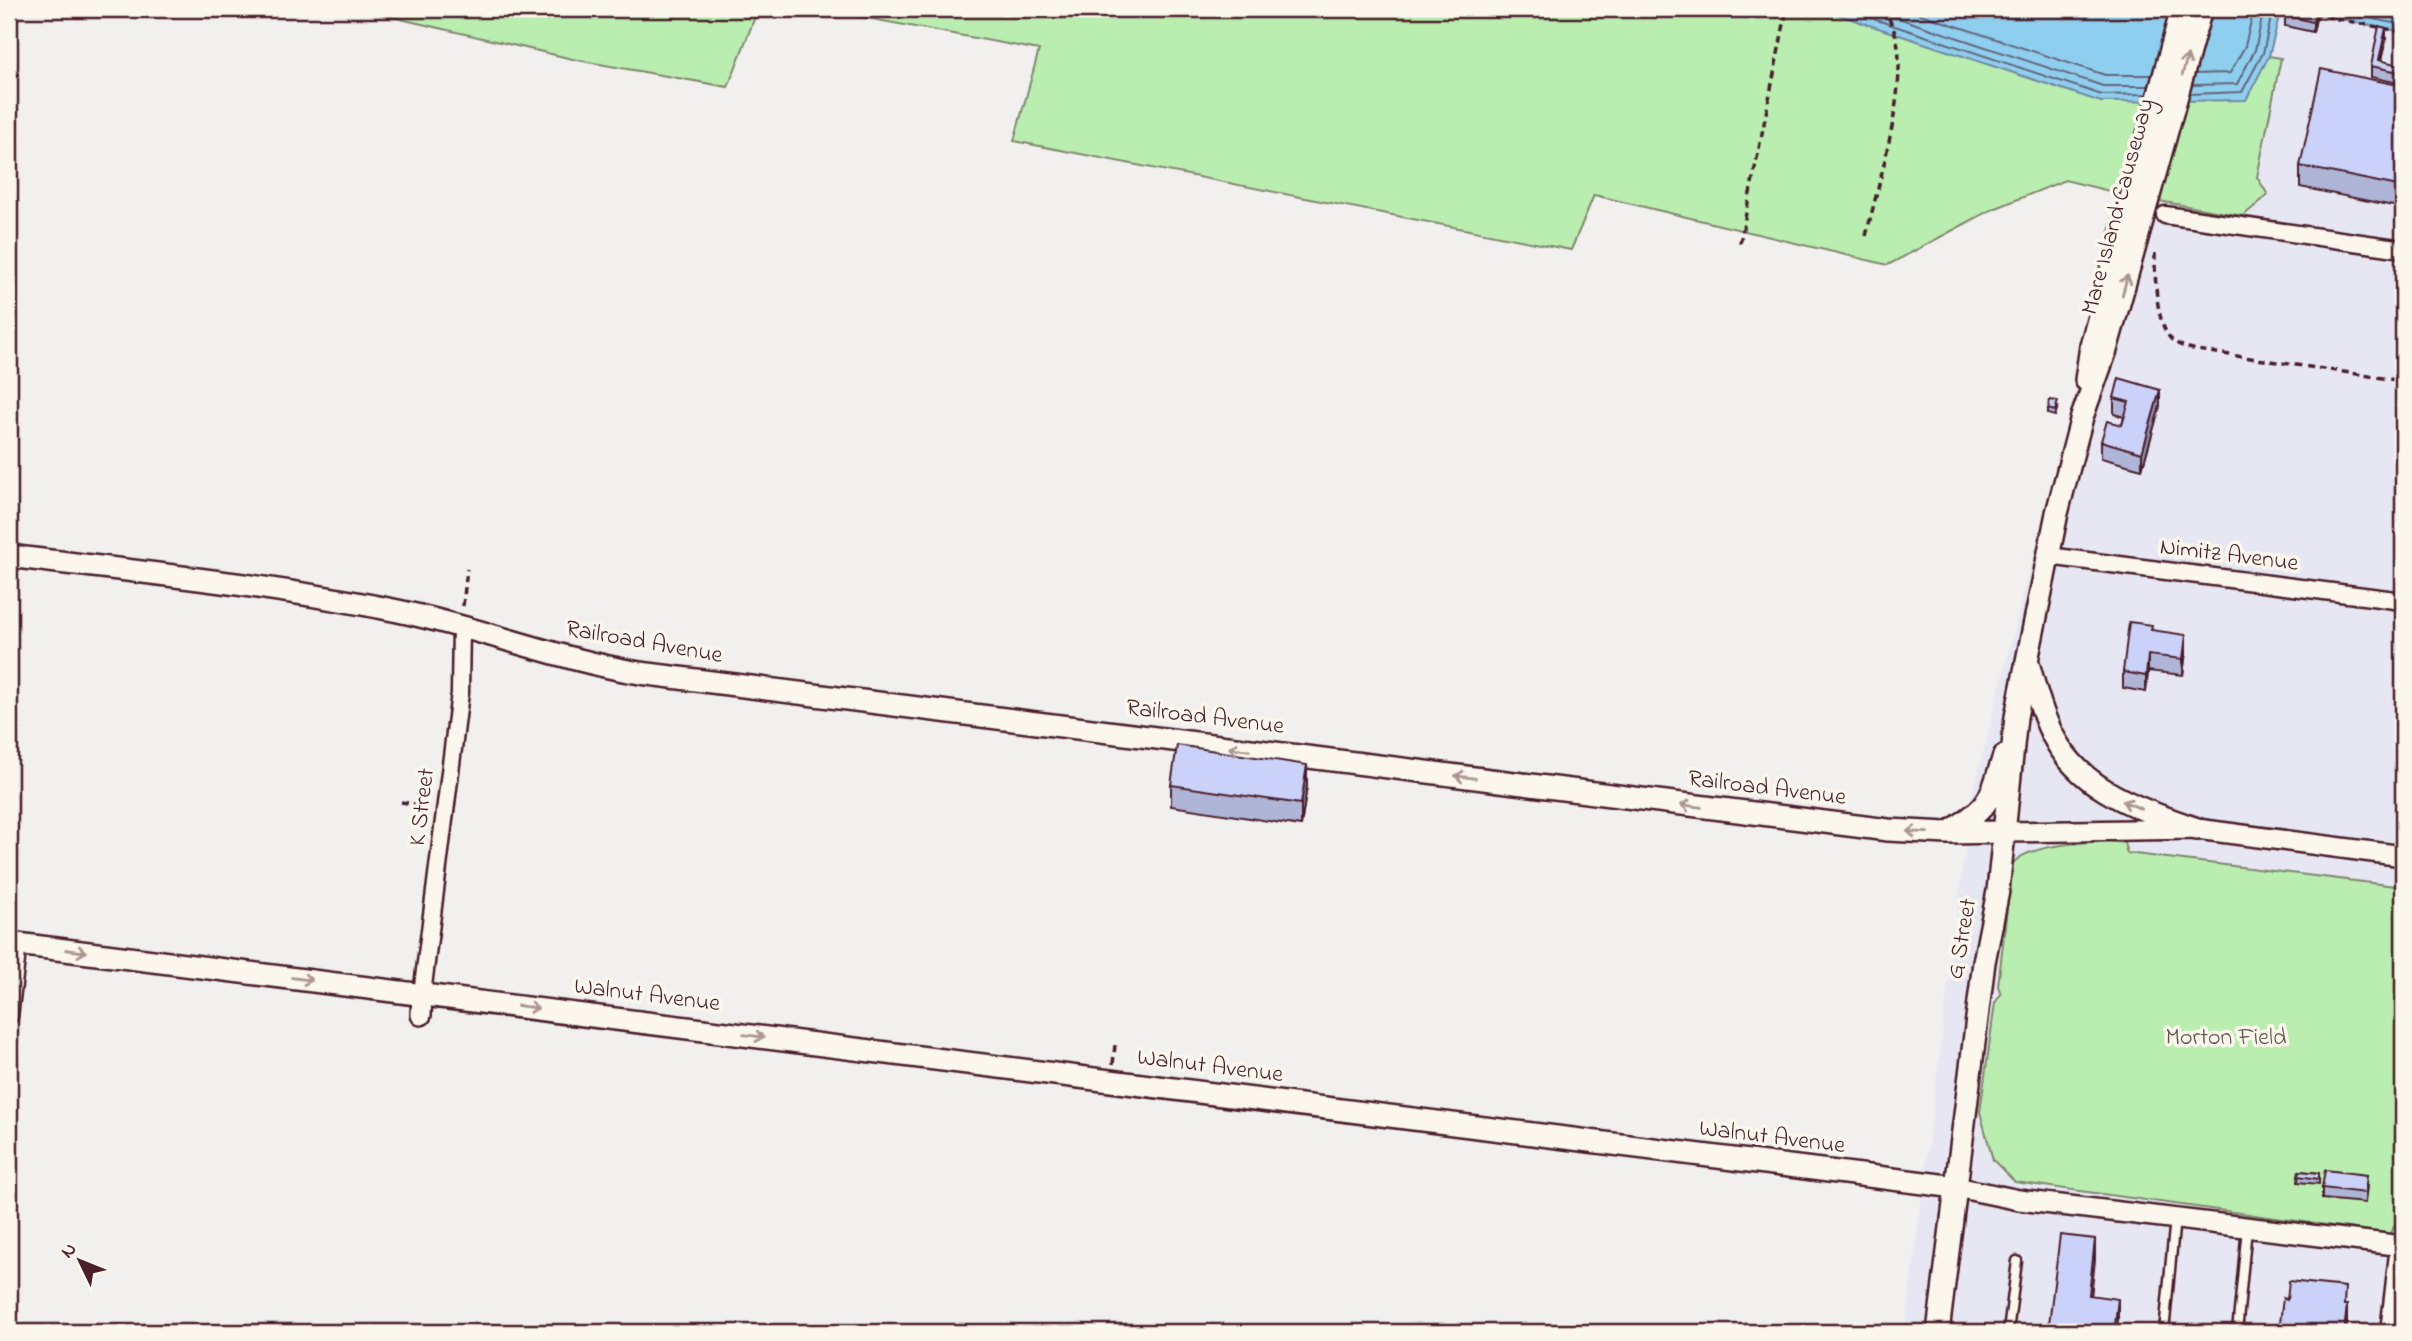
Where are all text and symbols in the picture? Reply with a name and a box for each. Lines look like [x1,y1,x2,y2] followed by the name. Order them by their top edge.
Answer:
[2179,55,2192,77] one-way arrow
[2073,95,2166,319] street label: Mare Island Causeway
[2119,274,2132,296] one-way arrow
[2158,530,2301,582] street label: Nimitz Avenue
[563,612,725,674] street label: Railroad Avenue
[1124,691,1286,745] street label: Railroad Avenue
[1229,742,1251,755] one-way arrow
[1686,762,1848,816] street label: Railroad Avenue
[401,766,445,848] street label: K Street
[1454,771,1477,784] one-way arrow
[2122,798,2144,811] one-way arrow
[1680,799,1703,812] one-way arrow
[1906,825,1929,838] one-way arrow
[1939,896,1987,982] street label: G Street
[65,945,87,958] one-way arrow
[572,970,722,1022] street label: Walnut Avenue
[290,973,313,986] one-way arrow
[516,1001,539,1014] one-way arrow
[2165,1021,2287,1056] park label: Morton Field
[742,1030,764,1043] one-way arrow
[1135,1041,1285,1093] street label: Walnut Avenue
[1697,1112,1847,1164] street label: Walnut Avenue
[46,1226,116,1296] north arrow
[55,1237,84,1265] text: N

